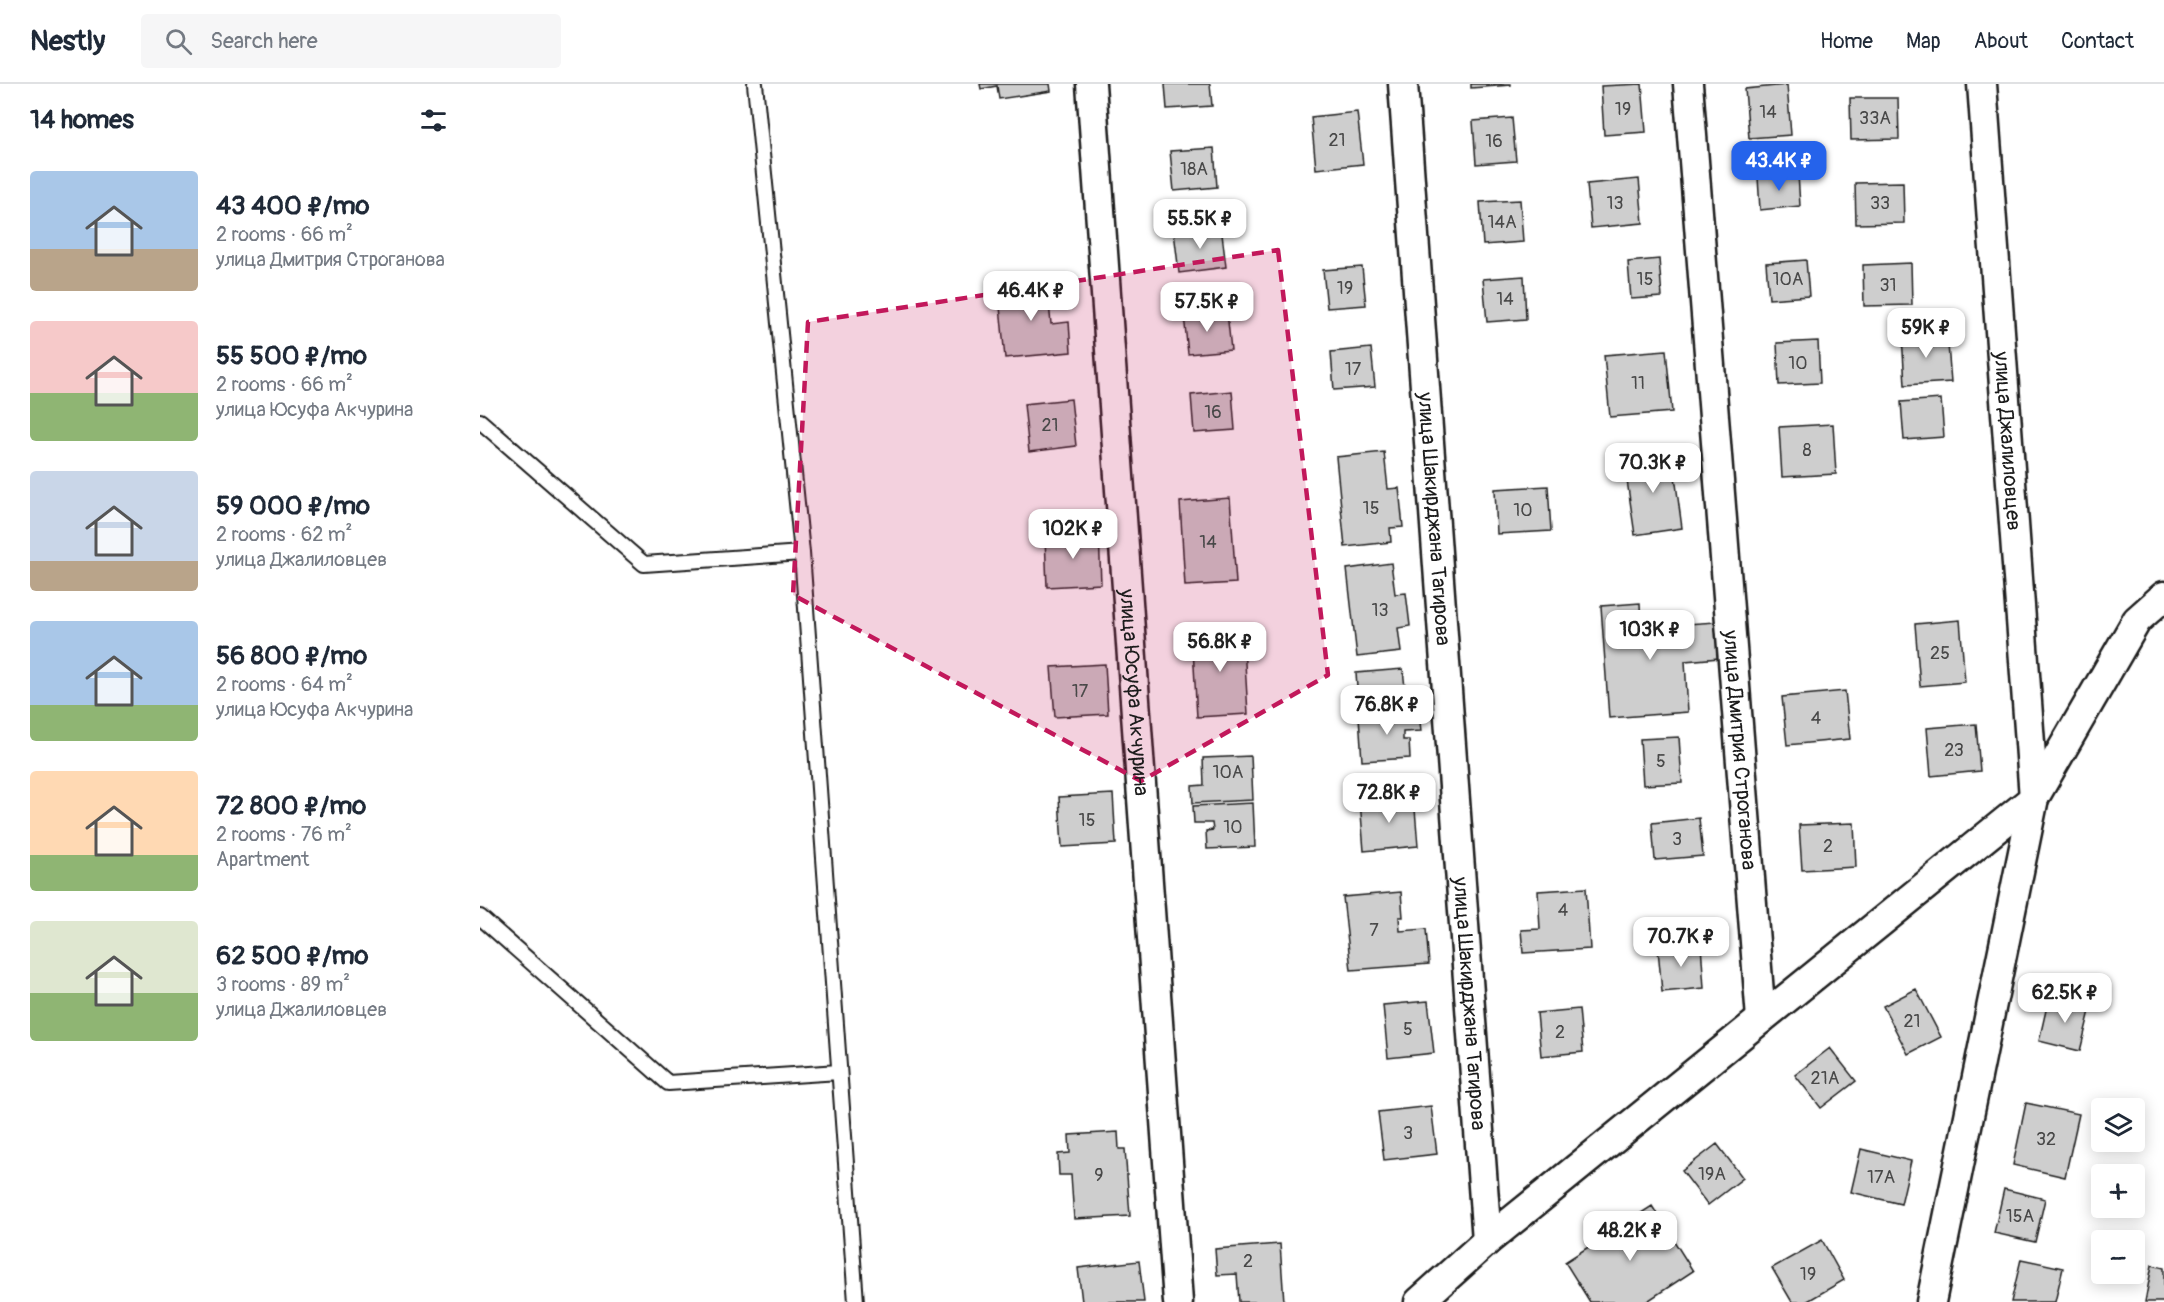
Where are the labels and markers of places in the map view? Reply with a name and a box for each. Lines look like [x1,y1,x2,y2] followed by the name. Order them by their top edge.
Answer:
[1724,141,1834,192] pin: 43.4K ₽
[1145,199,1255,250] pin: 55.5K ₽
[976,271,1086,322] pin: 46.4K ₽
[1152,282,1262,333] pin: 57.5K ₽
[1884,308,1968,359] pin: 59K ₽
[1598,443,1708,494] pin: 70.3K ₽
[1024,509,1122,560] pin: 102K ₽
[1601,610,1699,661] pin: 103K ₽
[1165,622,1275,673] pin: 56.8K ₽
[1332,685,1442,736] pin: 76.8K ₽
[1334,773,1444,824] pin: 72.8K ₽
[1626,917,1736,968] pin: 70.7K ₽
[2010,973,2120,1024] pin: 62.5K ₽
[1575,1211,1685,1262] pin: 48.2K ₽

